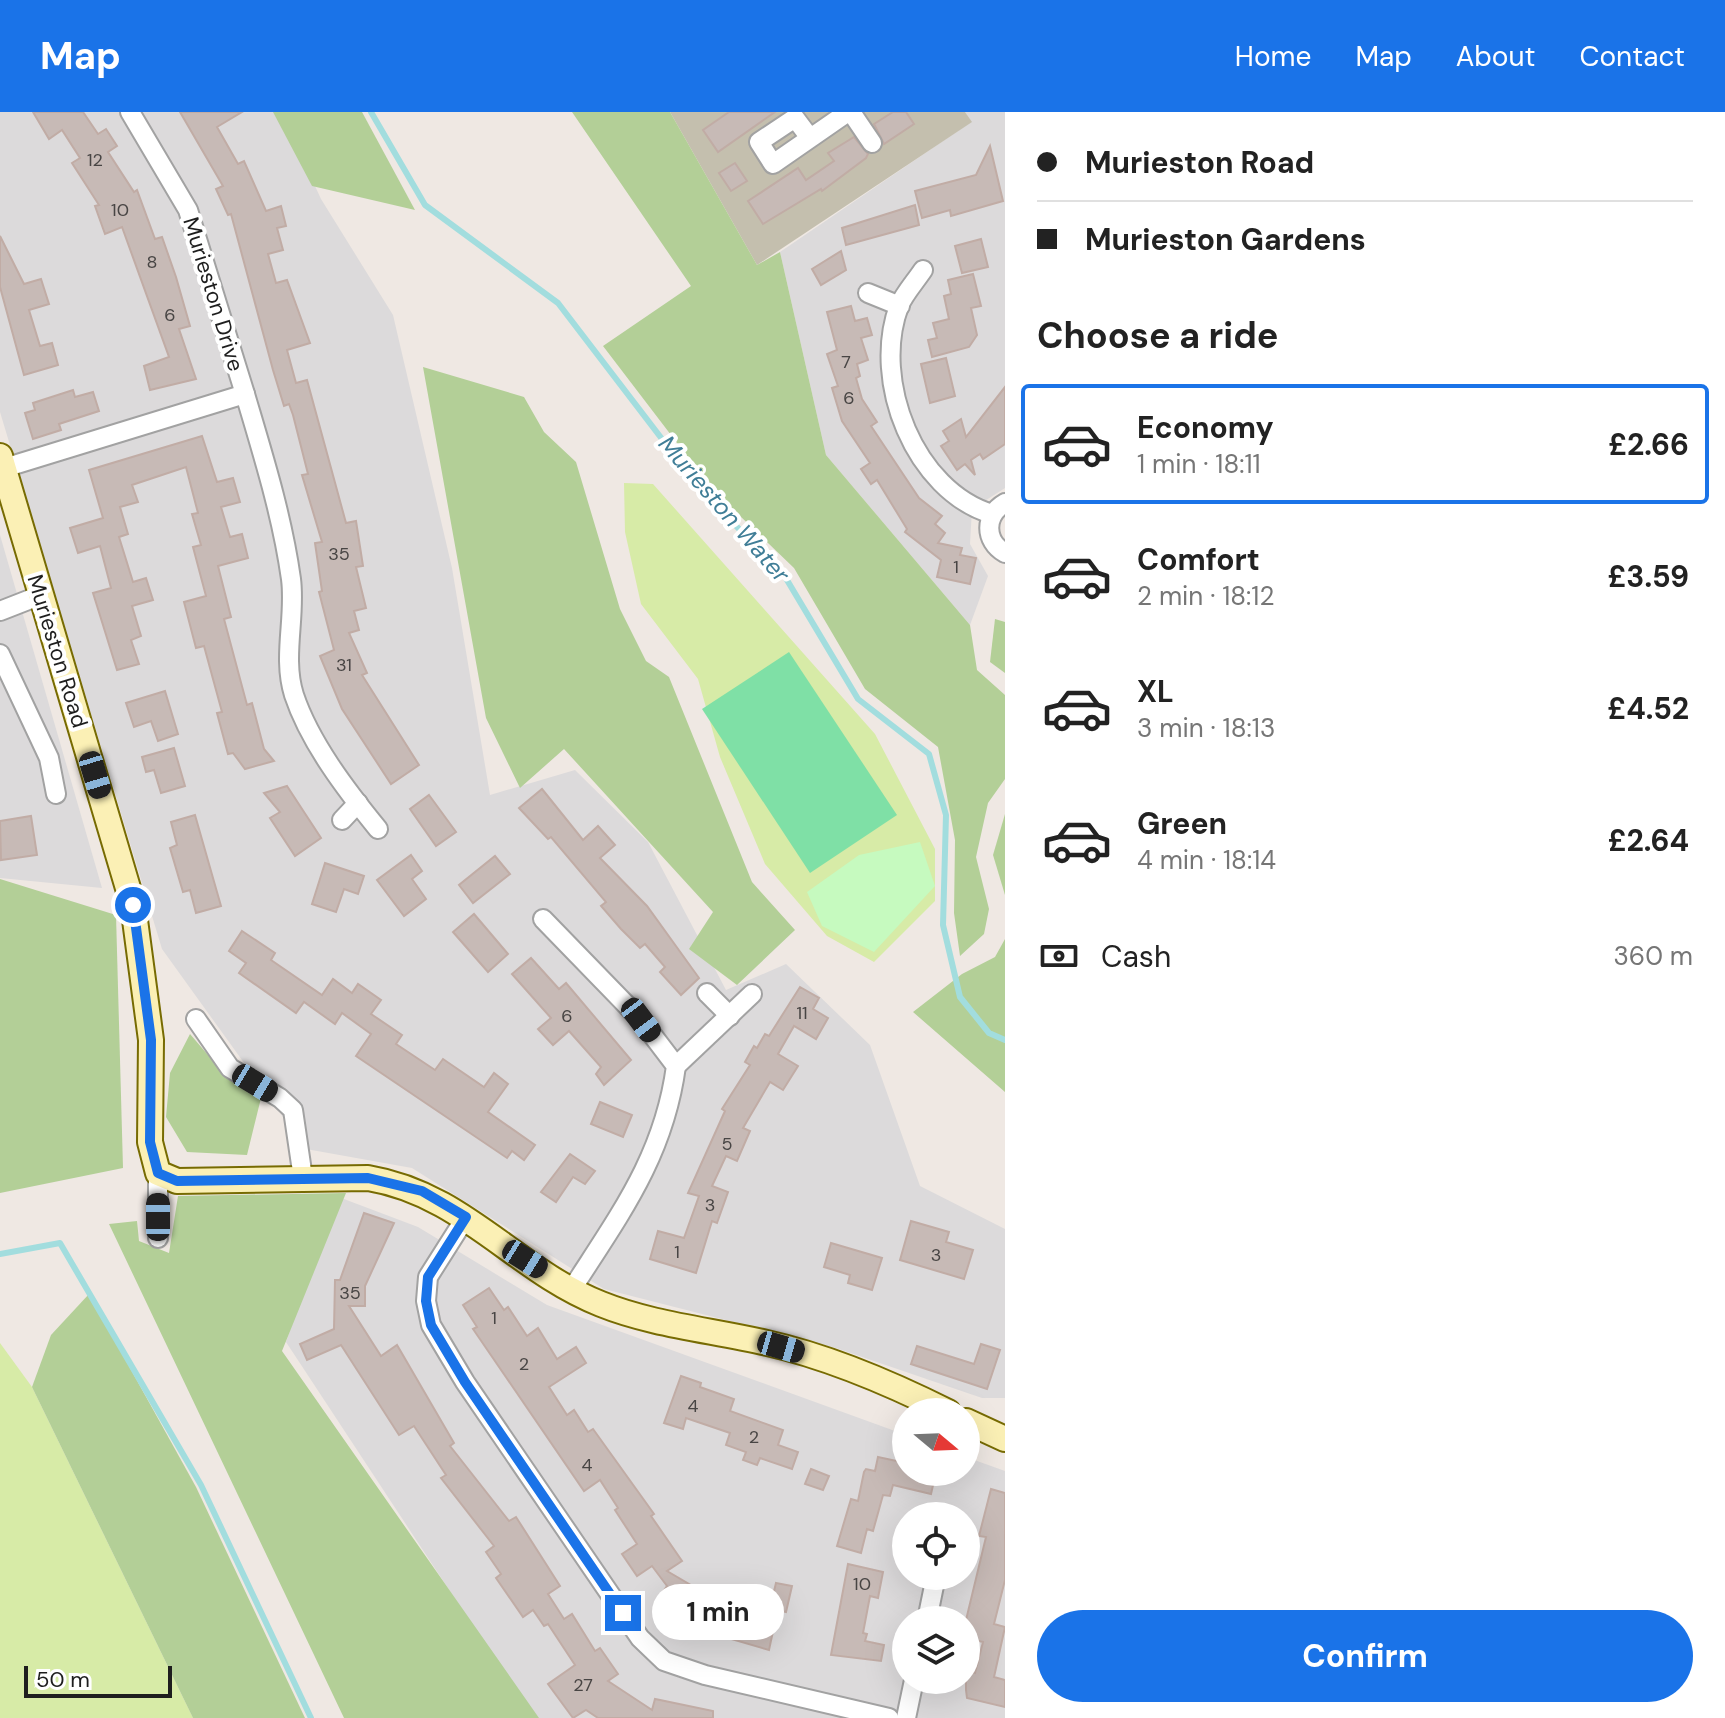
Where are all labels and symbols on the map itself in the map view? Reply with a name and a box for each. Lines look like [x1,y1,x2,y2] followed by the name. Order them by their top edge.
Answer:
[87,148,103,172] house number: 12
[111,198,129,222] house number: 10
[176,214,251,375] street label: Murieston Drive
[147,250,157,274] house number: 8
[164,303,176,327] house number: 6
[841,350,851,374] house number: 7
[843,386,855,410] house number: 6
[652,429,798,590] water label: Murieston Water
[328,542,350,566] house number: 35
[953,555,959,579] house number: 1
[20,571,95,731] street label: Murieston Road
[336,653,352,677] house number: 31
[77,749,113,801] car
[115,887,151,923] route start
[617,994,665,1046] car
[796,1001,808,1025] house number: 11
[561,1004,573,1028] house number: 6
[228,1060,282,1106] car
[722,1132,732,1156] house number: 5
[146,1193,170,1241] car
[705,1193,715,1217] house number: 3
[498,1236,552,1282] car
[674,1240,680,1264] house number: 1
[931,1243,941,1267] house number: 3
[339,1281,361,1305] house number: 35
[491,1306,497,1330] house number: 1
[755,1329,807,1365] car
[519,1352,529,1376] house number: 2
[688,1394,699,1418] house number: 4
[892,1398,980,1486] north arrow
[749,1425,759,1449] house number: 2
[582,1453,593,1477] house number: 4
[853,1572,871,1596] house number: 10
[651,1585,783,1641] callout: 1 min
[605,1595,641,1631] route end
[24,1662,172,1698] scale bar
[573,1673,593,1697] house number: 27

